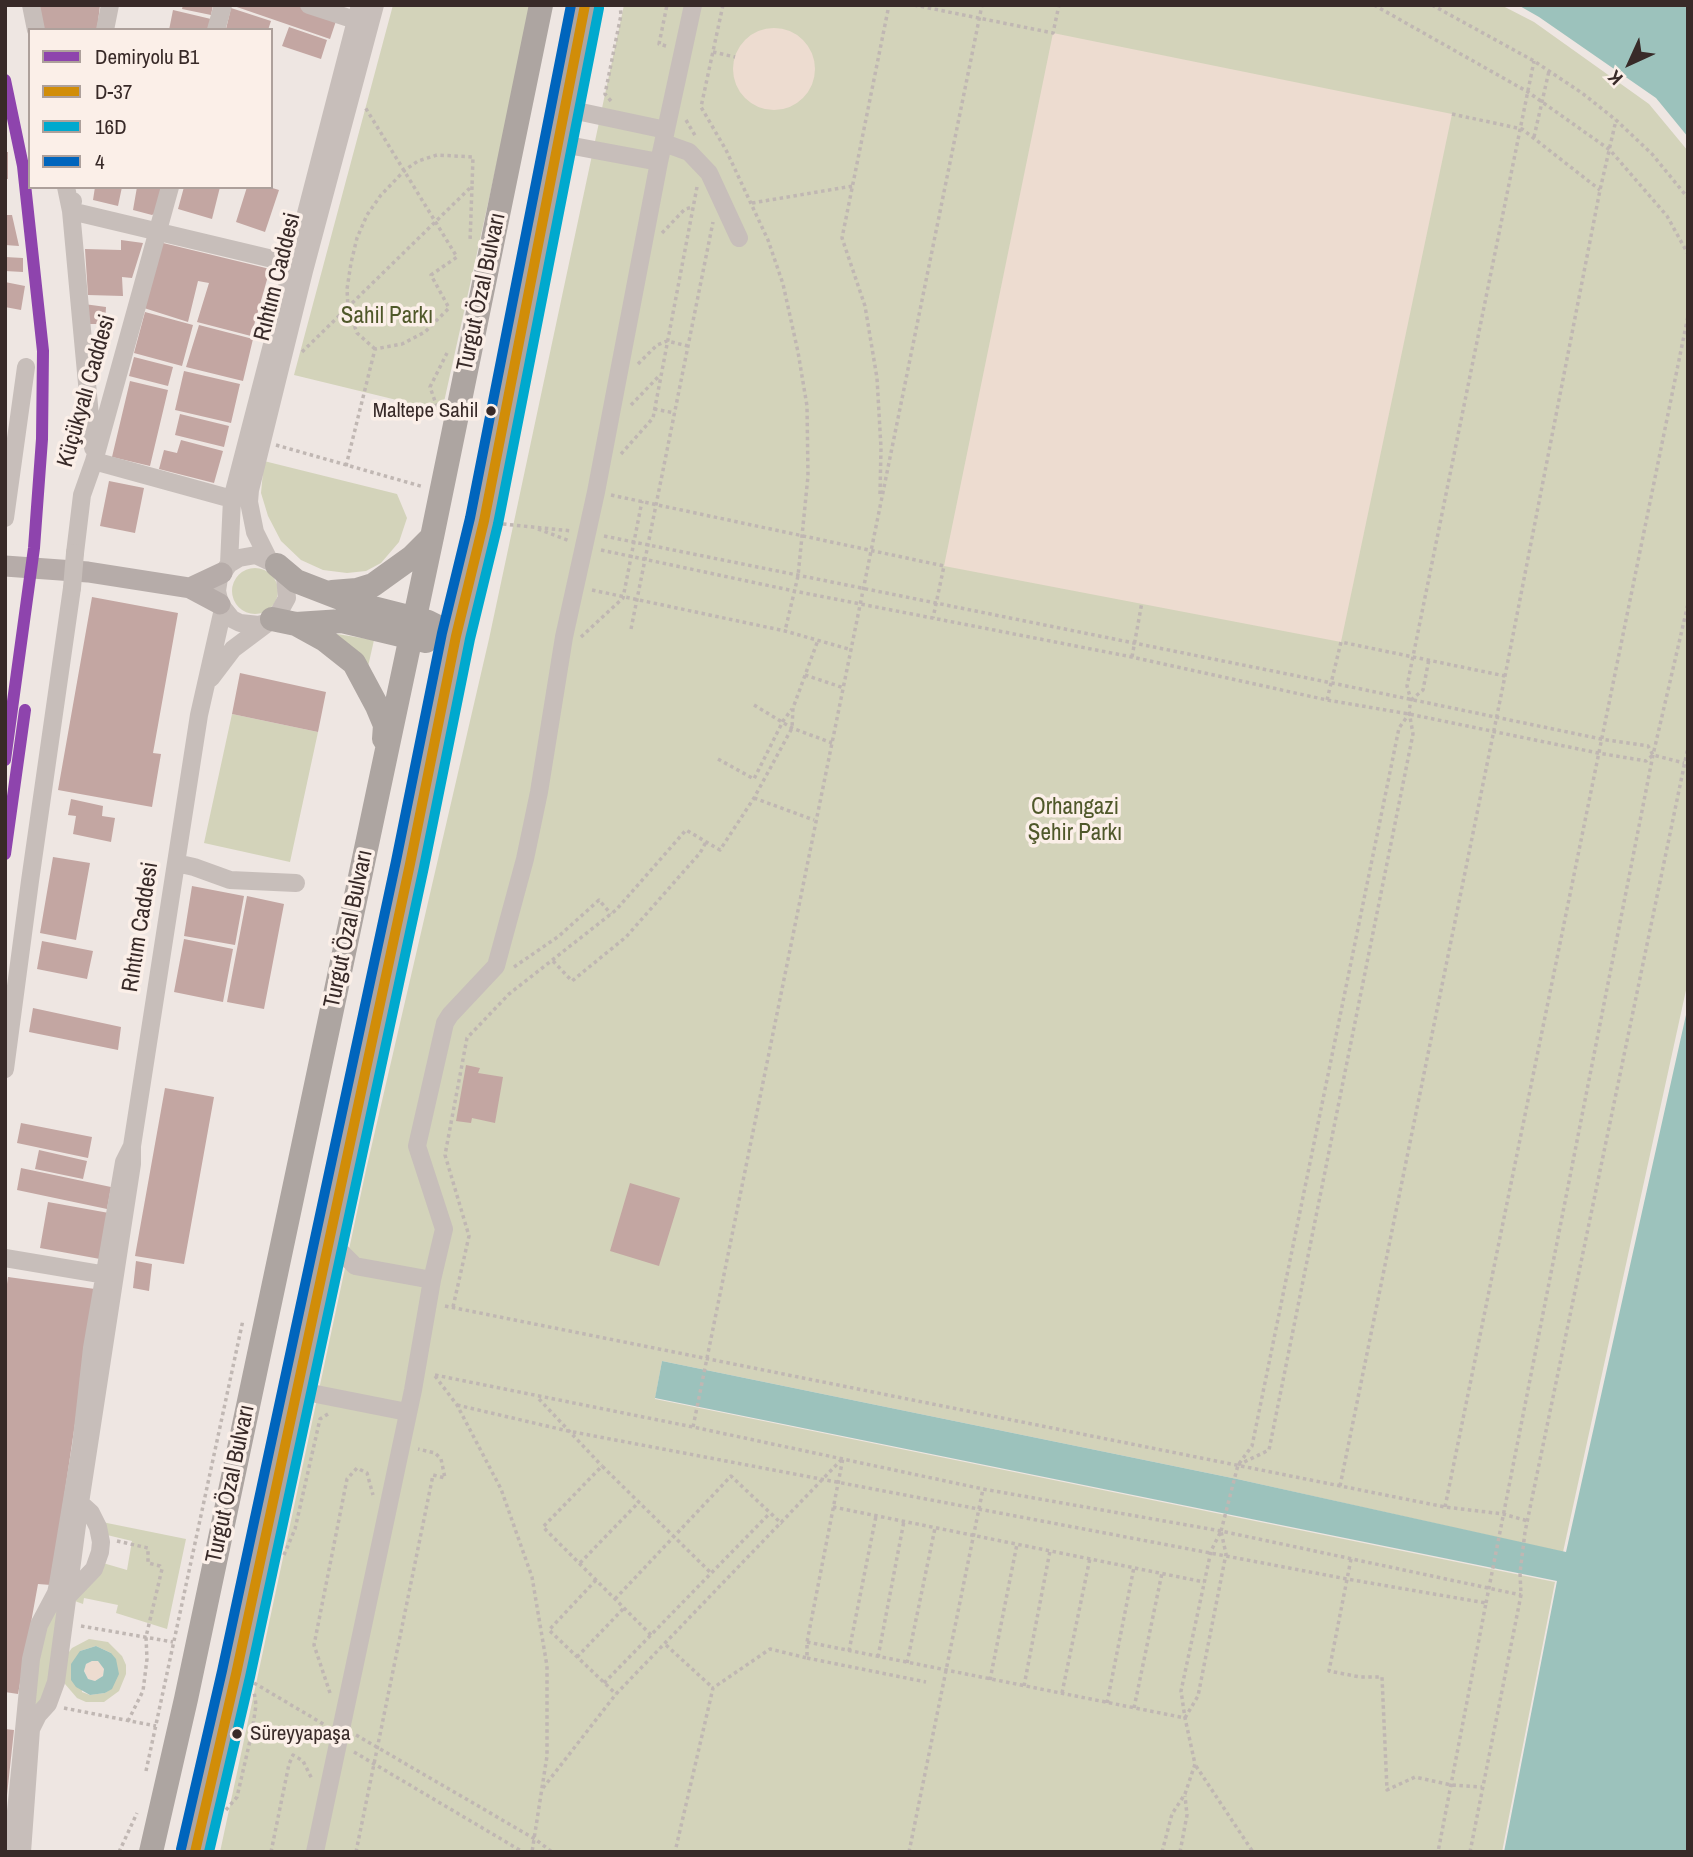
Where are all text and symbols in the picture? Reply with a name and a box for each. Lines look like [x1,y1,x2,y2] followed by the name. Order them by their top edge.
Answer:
[28,28,273,189] legend
[1595,28,1665,98] north arrow
[95,42,199,71] text: Demiryolu B1
[1602,65,1628,91] text: K
[95,77,132,106] text: D-37
[95,112,127,141] text: 16D
[95,147,105,176] text: 4
[249,210,307,344] street label: Rıhtım Caddesi
[452,210,512,374] street label: Turgut Özal Bulvarı
[341,303,433,331] park label: Sahil Parkı
[52,312,122,470] street label: Küçükyalı Caddesi
[373,398,478,424] place label: Maltepe Sahil
[484,404,498,418] marker: Maltepe Sahil
[1028,794,1122,848] park label: Orhangazi Şehir Parkı
[319,847,379,1011] street label: Turgut Özal Bulvarı
[117,860,165,994] street label: Rıhtım Caddesi
[201,1402,261,1566] street label: Turgut Özal Bulvarı
[250,1721,351,1747] place label: Süreyyapaşa
[230,1727,244,1741] marker: Süreyyapaşa

